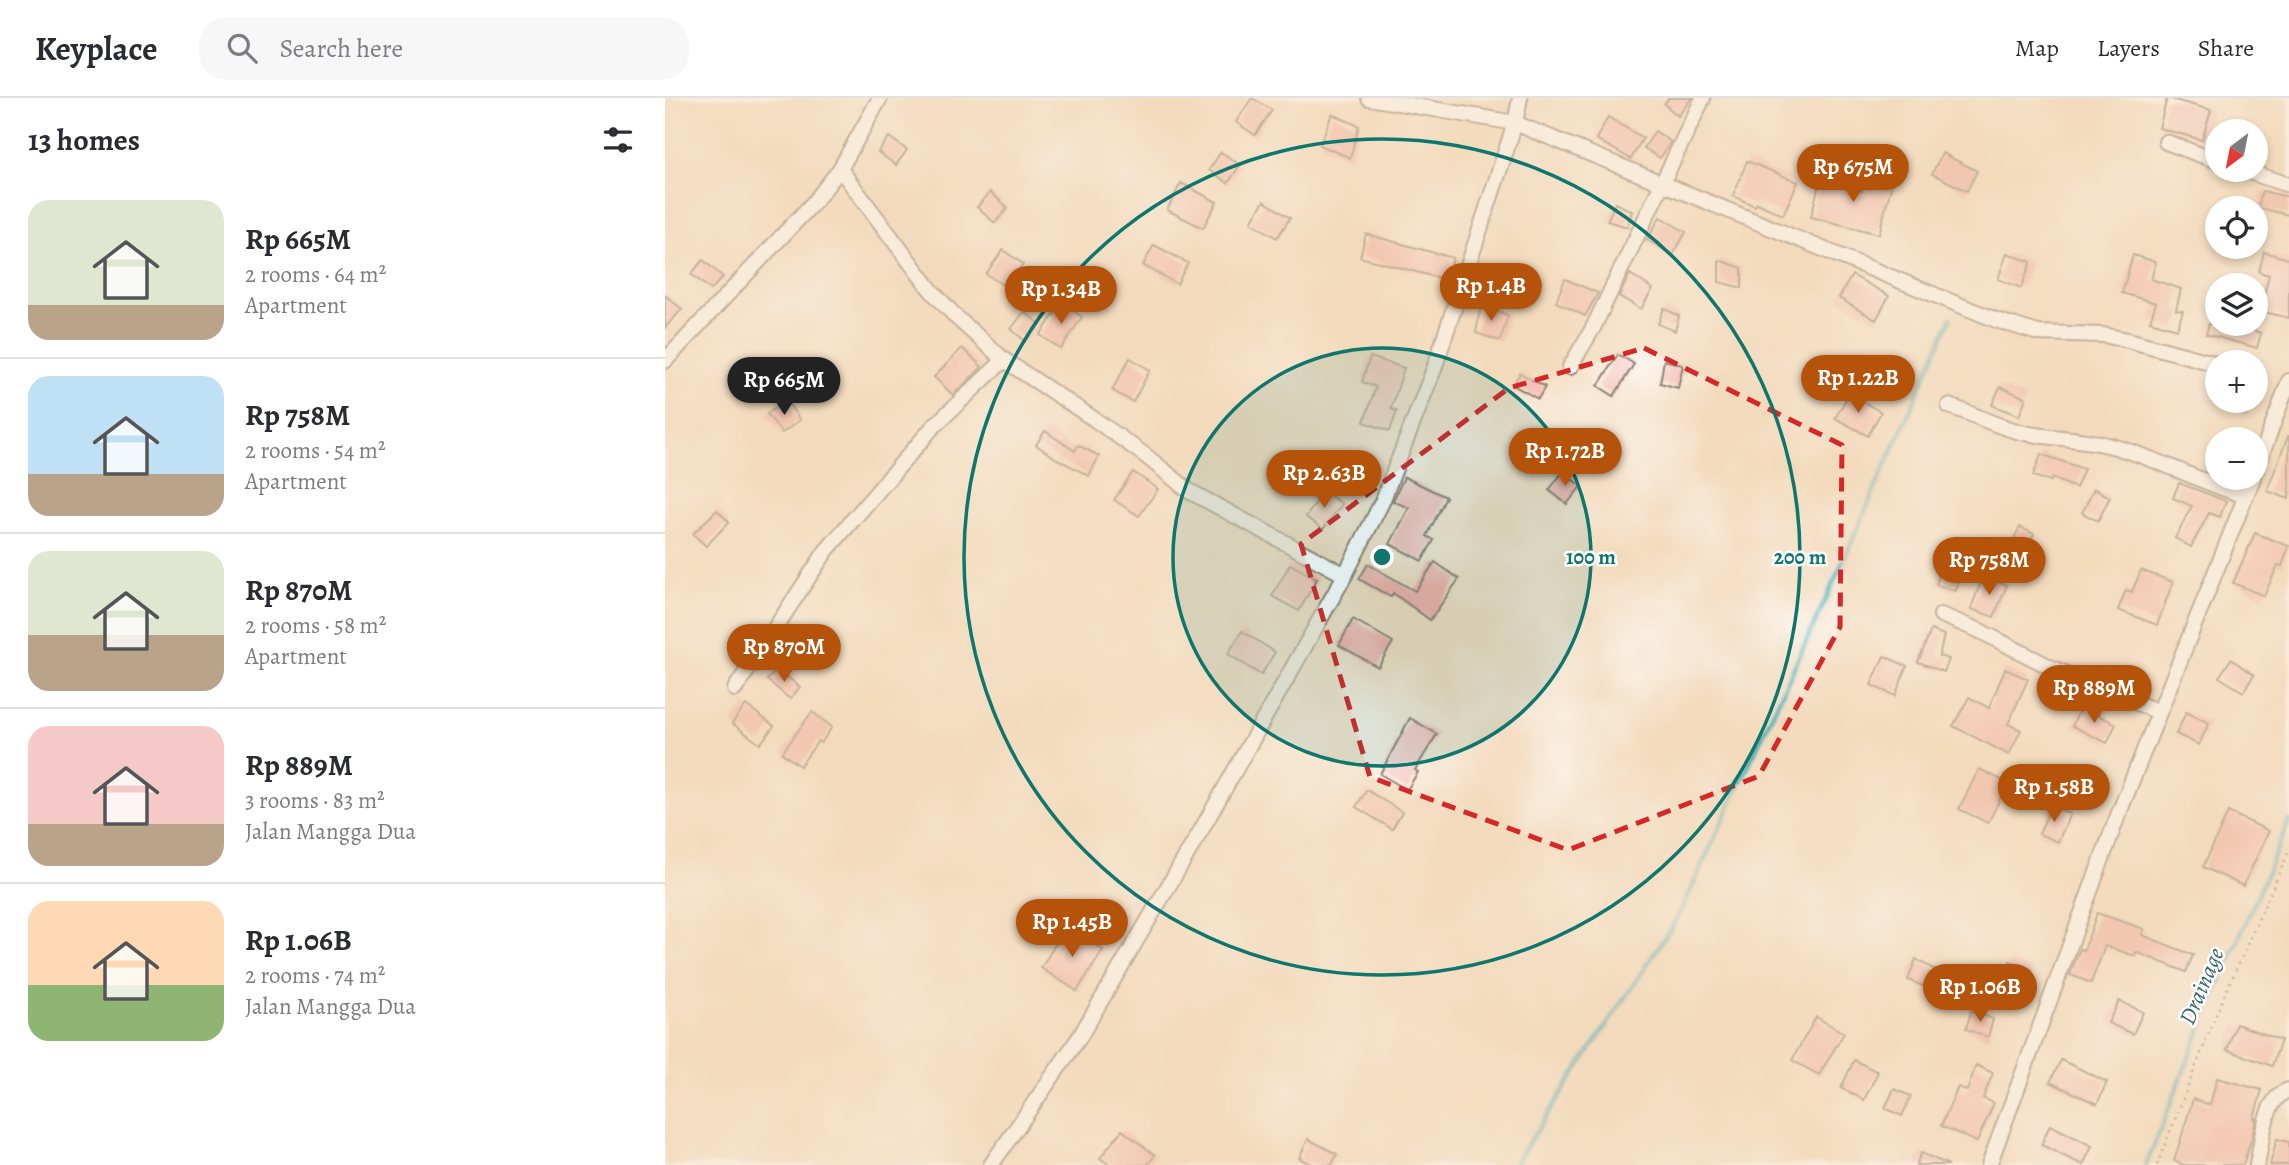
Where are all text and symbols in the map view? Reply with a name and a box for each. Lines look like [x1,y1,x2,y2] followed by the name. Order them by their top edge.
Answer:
[199,17,689,80] search box
[35,26,157,71] text: Keyplace
[223,29,261,67] icon: search
[279,31,403,66] text: Search here
[2015,32,2059,64] text: Map
[2097,32,2160,64] text: Layers
[2198,32,2254,64] text: Share
[2205,119,2268,182] north arrow
[2205,119,2268,490] map controls
[28,120,140,160] text: 13 homes
[599,121,637,159] icon: filters
[1788,144,1918,204] pin: Rp 675M
[1813,151,1893,182] text: Rp 675M
[2205,196,2268,259] button: locate
[245,219,351,259] text: Rp 665M
[84,228,168,312] icon: home
[245,259,386,290] text: 2 rooms · 64 m²
[1426,264,1556,323] pin: Rp 1.4B
[989,266,1133,326] pin: Rp 1.34B
[1456,270,1526,301] text: Rp 1.4B
[1021,273,1101,304] text: Rp 1.34B
[2205,273,2268,336] button: layers
[245,290,347,321] text: Apartment
[2205,350,2268,413] button: +
[1786,356,1930,415] pin: Rp 1.22B
[719,358,849,417] pin: Rp 665M
[1817,362,1899,393] text: Rp 1.22B
[743,364,825,395] text: Rp 665M
[245,395,350,435] text: Rp 758M
[84,404,168,488] icon: home
[2205,427,2268,490] button: −
[1493,428,1637,488] pin: Rp 1.72B
[245,435,386,466] text: 2 rooms · 54 m²
[1525,435,1605,466] text: Rp 1.72B
[1252,450,1396,510] pin: Rp 2.63B
[1282,457,1366,488] text: Rp 2.63B
[245,466,347,497] text: Apartment
[1924,538,2054,597] pin: Rp 758M
[1566,543,1616,571] text: 100 m
[1774,543,1827,571] text: 200 m
[1949,544,2029,575] text: Rp 758M
[1370,545,1394,569] centre of rings
[245,570,353,610] text: Rp 870M
[84,579,168,663] icon: home
[245,610,386,641] text: 2 rooms · 58 m²
[719,624,849,684] pin: Rp 870M
[743,631,825,662] text: Rp 870M
[245,641,347,672] text: Apartment
[2029,666,2159,725] pin: Rp 889M
[2053,672,2135,703] text: Rp 889M
[245,745,353,785] text: Rp 889M
[84,754,168,838] icon: home
[1982,764,2126,824] pin: Rp 1.58B
[2014,771,2094,802] text: Rp 1.58B
[245,785,385,816] text: 3 rooms · 83 m²
[245,816,416,847] text: Jalan Mangga Dua
[1000,900,1144,959] pin: Rp 1.45B
[1032,906,1112,937] text: Rp 1.45B
[245,920,352,960] text: Rp 1.06B
[84,929,168,1013] icon: home
[2171,943,2231,1029] water label: Drainage
[245,960,385,991] text: 2 rooms · 74 m²
[1908,964,2052,1024] pin: Rp 1.06B
[1939,971,2021,1002] text: Rp 1.06B
[245,991,416,1022] text: Jalan Mangga Dua

